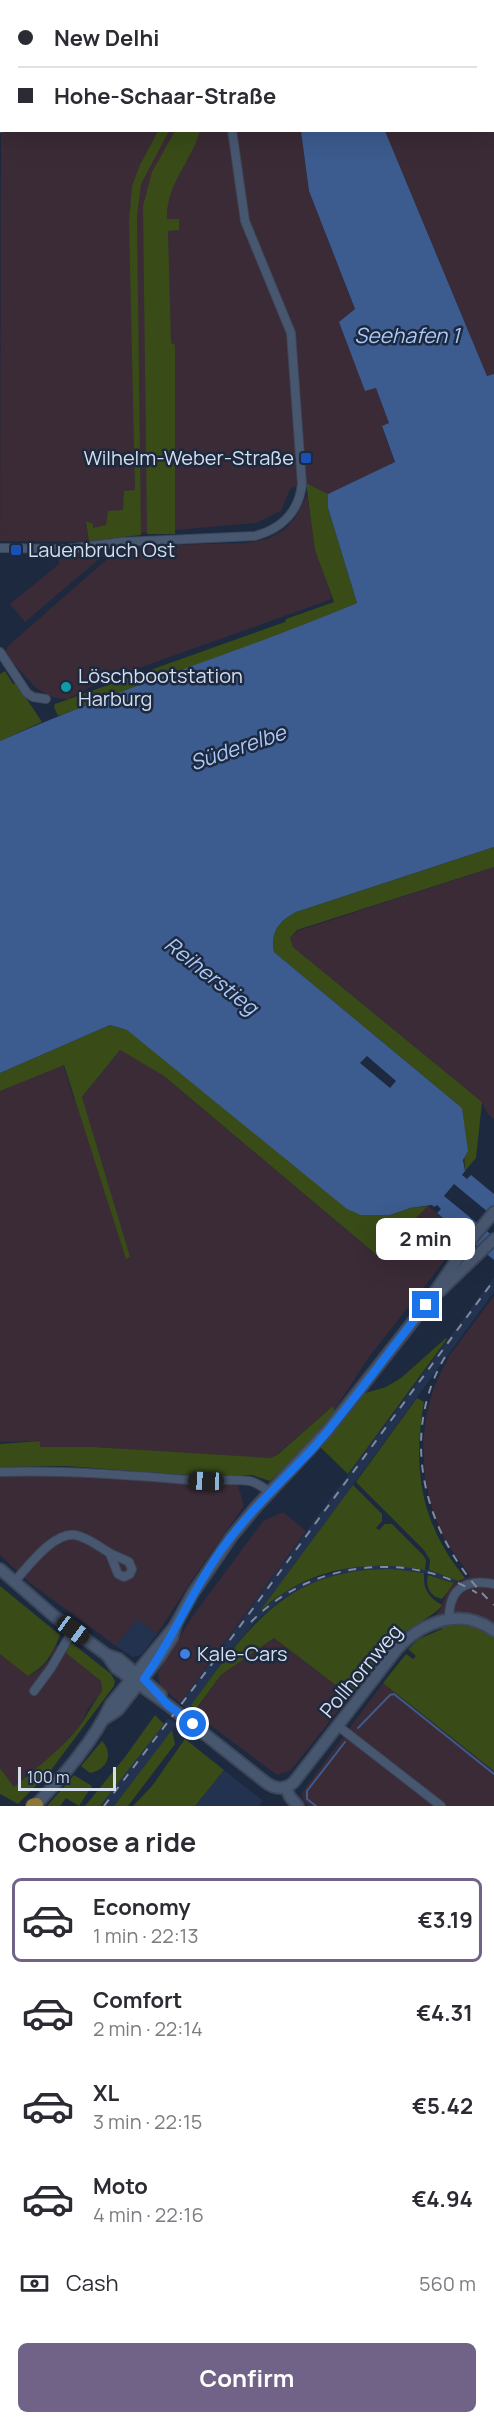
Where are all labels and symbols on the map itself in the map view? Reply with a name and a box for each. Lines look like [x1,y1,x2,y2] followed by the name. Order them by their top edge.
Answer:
[354,321,462,349] water label: Seehafen 1
[83,444,294,471] place label: Wilhelm-Weber-Straße
[299,451,313,465] marker: Wilhelm-Weber-Straße
[28,536,175,563] place label: Lauenbruch Ost
[9,543,23,557] marker: Lauenbruch Ost
[78,662,243,712] place label: Löschbootstation Harburg
[59,680,73,694] marker: Löschbootstation Harburg
[186,717,291,776] water label: Süderelbe
[159,930,265,1021] water label: Reiherstieg
[376,1218,476,1260] callout: 2 min
[412,1291,439,1318] route end
[188,1471,224,1491] car
[53,1612,93,1648] car
[313,1618,408,1723] street label: Pollhornweg
[197,1640,287,1667] place label: Kale-Cars
[178,1647,192,1661] marker: Kale-Cars
[179,1710,206,1737] route start
[18,1764,116,1792] scale bar

